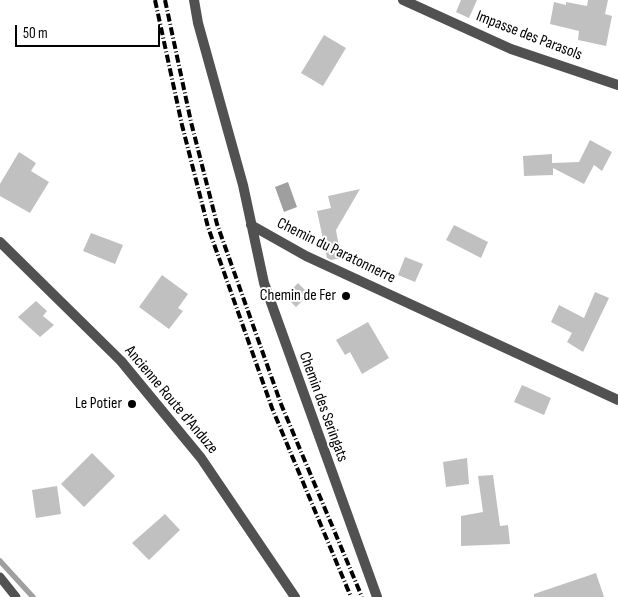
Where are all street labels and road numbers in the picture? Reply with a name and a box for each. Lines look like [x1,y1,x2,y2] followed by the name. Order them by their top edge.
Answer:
[473,7,585,65] street label: Impasse des Parasols
[274,214,398,288] street label: Chemin du Paratonnerre
[120,342,222,458] street label: Ancienne Route d'Anduze
[294,349,352,465] street label: Chemin des Seringats

